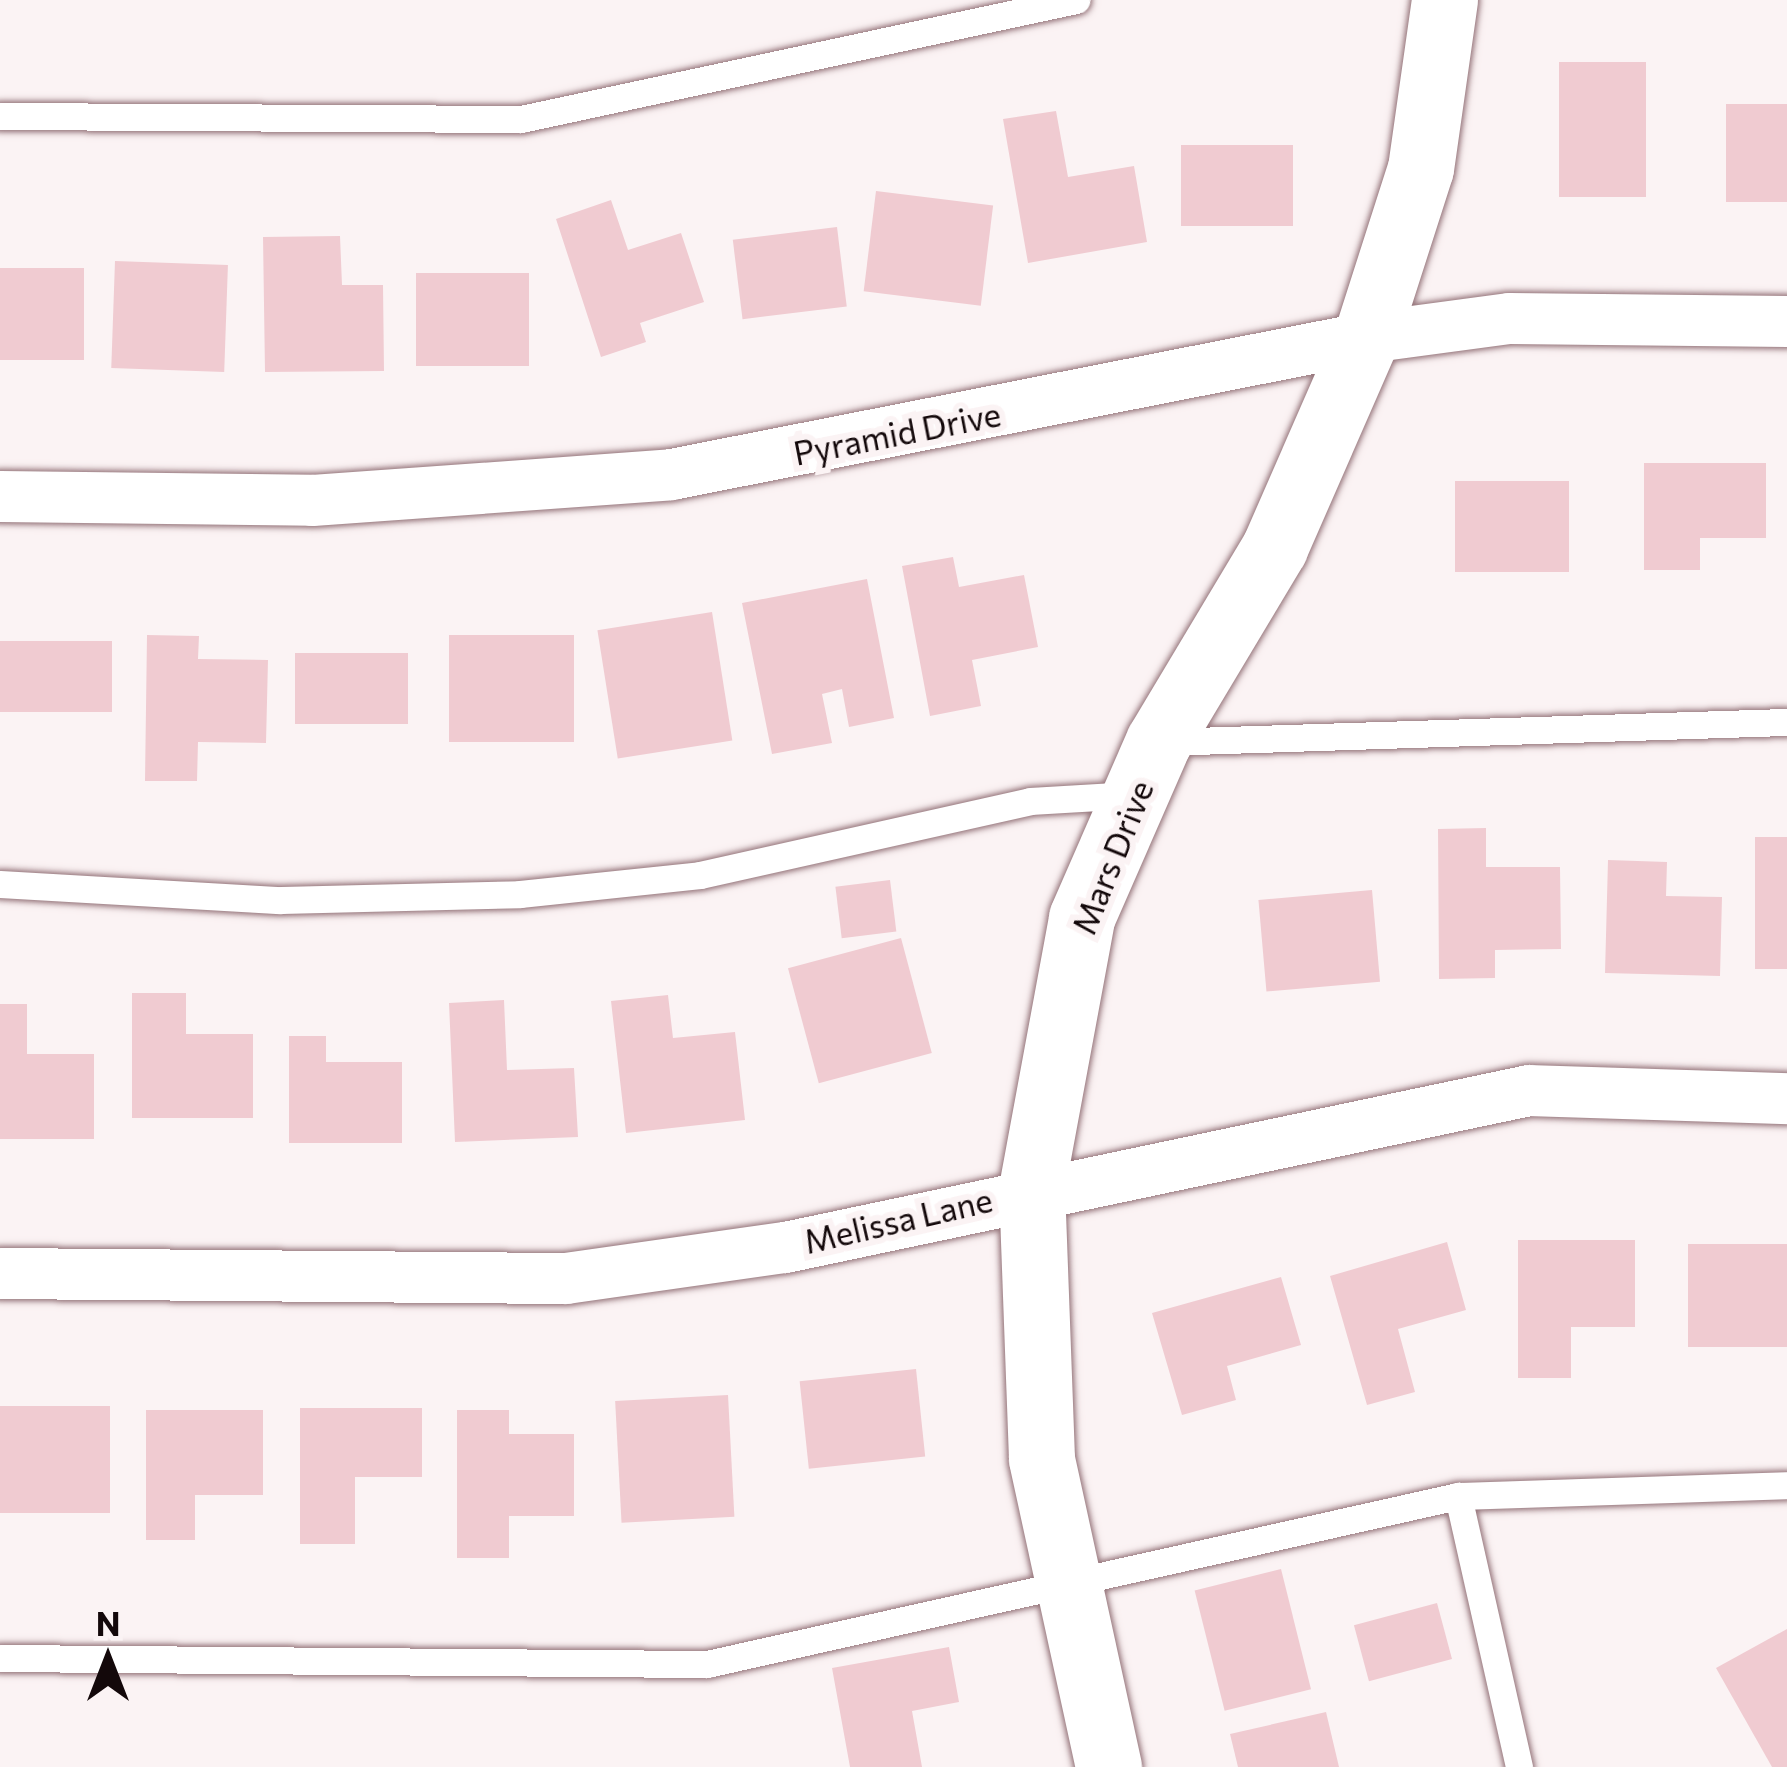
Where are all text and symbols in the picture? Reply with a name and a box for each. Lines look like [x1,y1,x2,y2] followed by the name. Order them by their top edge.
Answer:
[790,394,1004,472] street label: Pyramid Drive
[1063,774,1161,940] street label: Mars Drive
[800,1179,996,1261] street label: Melissa Lane
[48,1599,168,1719] north arrow
[96,1602,120,1643] text: N

